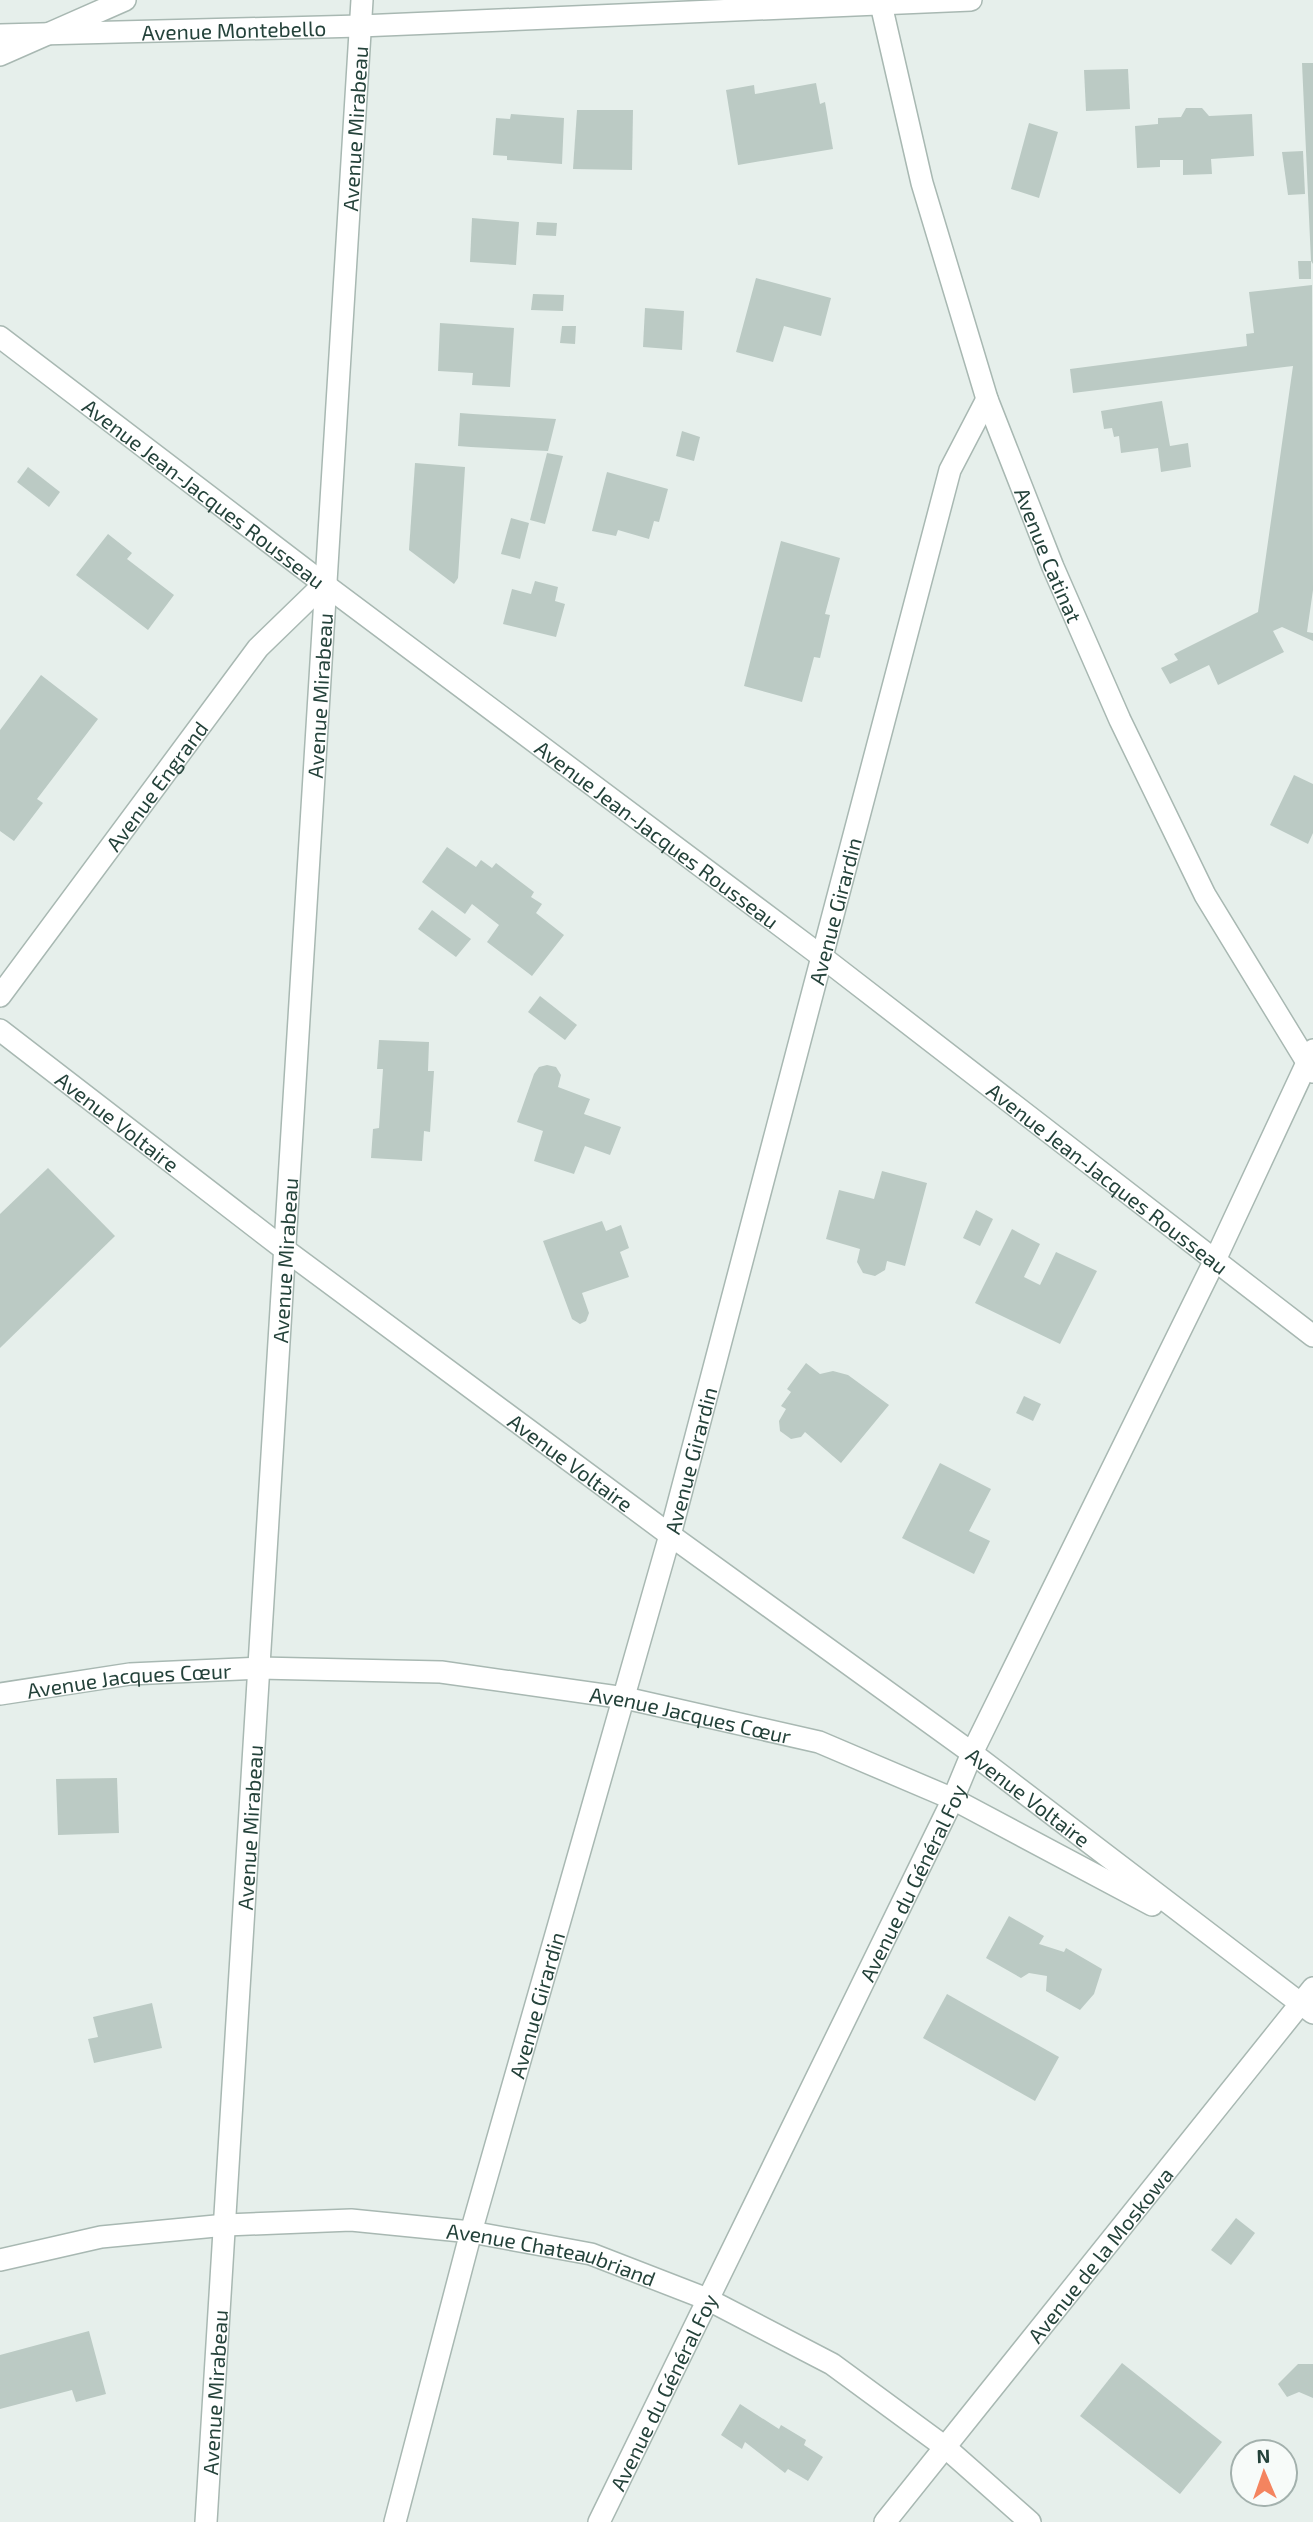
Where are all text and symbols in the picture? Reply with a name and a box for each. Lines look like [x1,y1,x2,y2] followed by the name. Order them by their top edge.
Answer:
[141,14,327,44] street label: Avenue Montebello
[336,45,372,212] street label: Avenue Mirabeau
[78,393,330,593] street label: Avenue Jean-Jacques Rousseau
[1010,484,1088,626] street label: Avenue Catinat
[301,612,337,779] street label: Avenue Mirabeau
[100,716,212,855] street label: Avenue Engrand
[531,734,784,933] street label: Avenue Jean-Jacques Rousseau
[803,835,865,987] street label: Avenue Girardin
[51,1066,185,1176] street label: Avenue Voltaire
[983,1077,1234,1279] street label: Avenue Jean-Jacques Rousseau
[266,1177,302,1344] street label: Avenue Mirabeau
[658,1384,721,1536] street label: Avenue Girardin
[504,1407,638,1516] street label: Avenue Voltaire
[25,1657,232,1702] street label: Avenue Jacques Cœur
[588,1681,794,1748] street label: Avenue Jacques Cœur
[962,1741,1096,1851] street label: Avenue Voltaire
[231,1744,267,1911] street label: Avenue Mirabeau
[853,1780,970,1985] street label: Avenue du Général Foy
[503,1929,569,2081] street label: Avenue Girardin
[1022,2162,1177,2347] street label: Avenue de la Moskowa
[445,2217,660,2290] street label: Avenue Chateaubriand
[604,2289,721,2494] street label: Avenue du Général Foy
[196,2309,232,2476] street label: Avenue Mirabeau
[1229,2438,1299,2508] north arrow
[1256,2444,1271,2467] text: N

